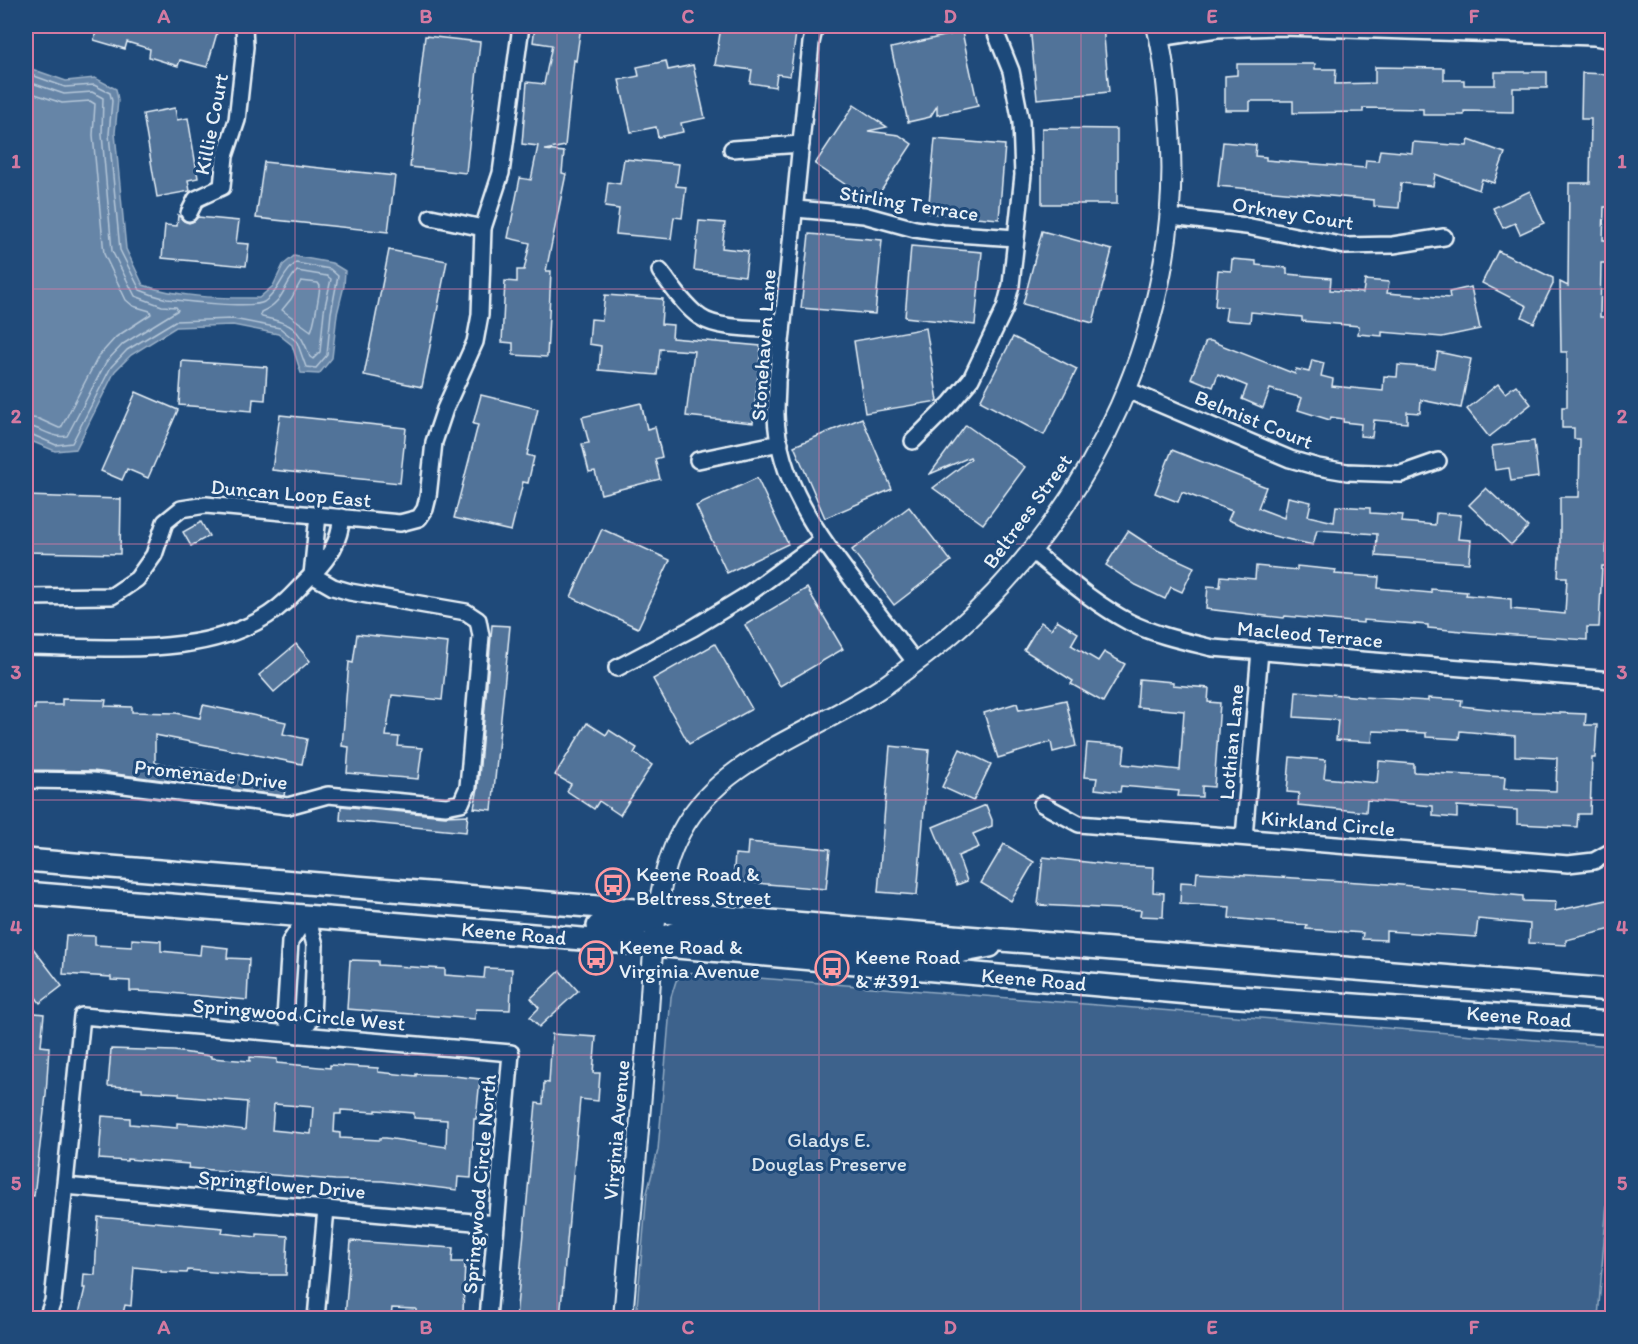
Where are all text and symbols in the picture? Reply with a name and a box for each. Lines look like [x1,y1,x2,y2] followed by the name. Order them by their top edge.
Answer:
[157,4,171,28] text: A
[420,4,433,28] text: B
[682,4,695,28] text: C
[943,4,957,28] text: D
[1206,4,1218,28] text: E
[1469,4,1480,28] text: F
[189,71,233,177] street label: Killie Court
[11,149,21,173] text: 1
[1617,149,1627,173] text: 1
[838,180,980,226] street label: Stirling Terrace
[1231,191,1356,235] street label: Orkney Court
[745,268,781,422] street label: Stonehaven Lane
[1191,384,1317,454] street label: Belmist Court
[11,404,22,428] text: 2
[1617,404,1628,428] text: 2
[977,449,1077,573] street label: Beltrees Street
[210,474,372,512] street label: Duncan Loop East
[1236,615,1384,653] street label: Macleod Terrace
[11,660,22,684] text: 3
[1617,660,1628,684] text: 3
[1213,683,1249,801] street label: Lothian Lane
[133,754,289,794] street label: Promenade Drive
[1260,805,1396,841] street label: Kirkland Circle
[636,861,771,910] place label: Keene Road & Beltress Street
[595,867,631,903] bus stop icon: Keene Road & Beltress Street
[10,915,22,939] text: 4
[1616,915,1628,939] text: 4
[460,916,568,950] street label: Keene Road
[619,934,760,983] place label: Keene Road & Virginia Avenue
[578,940,614,976] bus stop icon: Keene Road & Virginia Avenue
[855,944,960,993] place label: Keene Road & #391
[814,950,850,986] bus stop icon: Keene Road & #391
[980,962,1088,996] street label: Keene Road
[192,992,407,1036] street label: Springwood Circle West
[1466,1000,1572,1032] street label: Keene Road
[597,1059,635,1201] street label: Virginia Avenue
[457,1073,501,1295] street label: Springwood Circle North
[751,1127,907,1176] park label: Gladys E. Douglas Preserve
[197,1164,367,1204] street label: Springflower Drive
[11,1171,22,1195] text: 5
[1617,1171,1628,1195] text: 5
[157,1315,171,1339] text: A
[420,1315,433,1339] text: B
[682,1315,695,1339] text: C
[943,1315,957,1339] text: D
[1206,1315,1218,1339] text: E
[1469,1315,1480,1339] text: F

